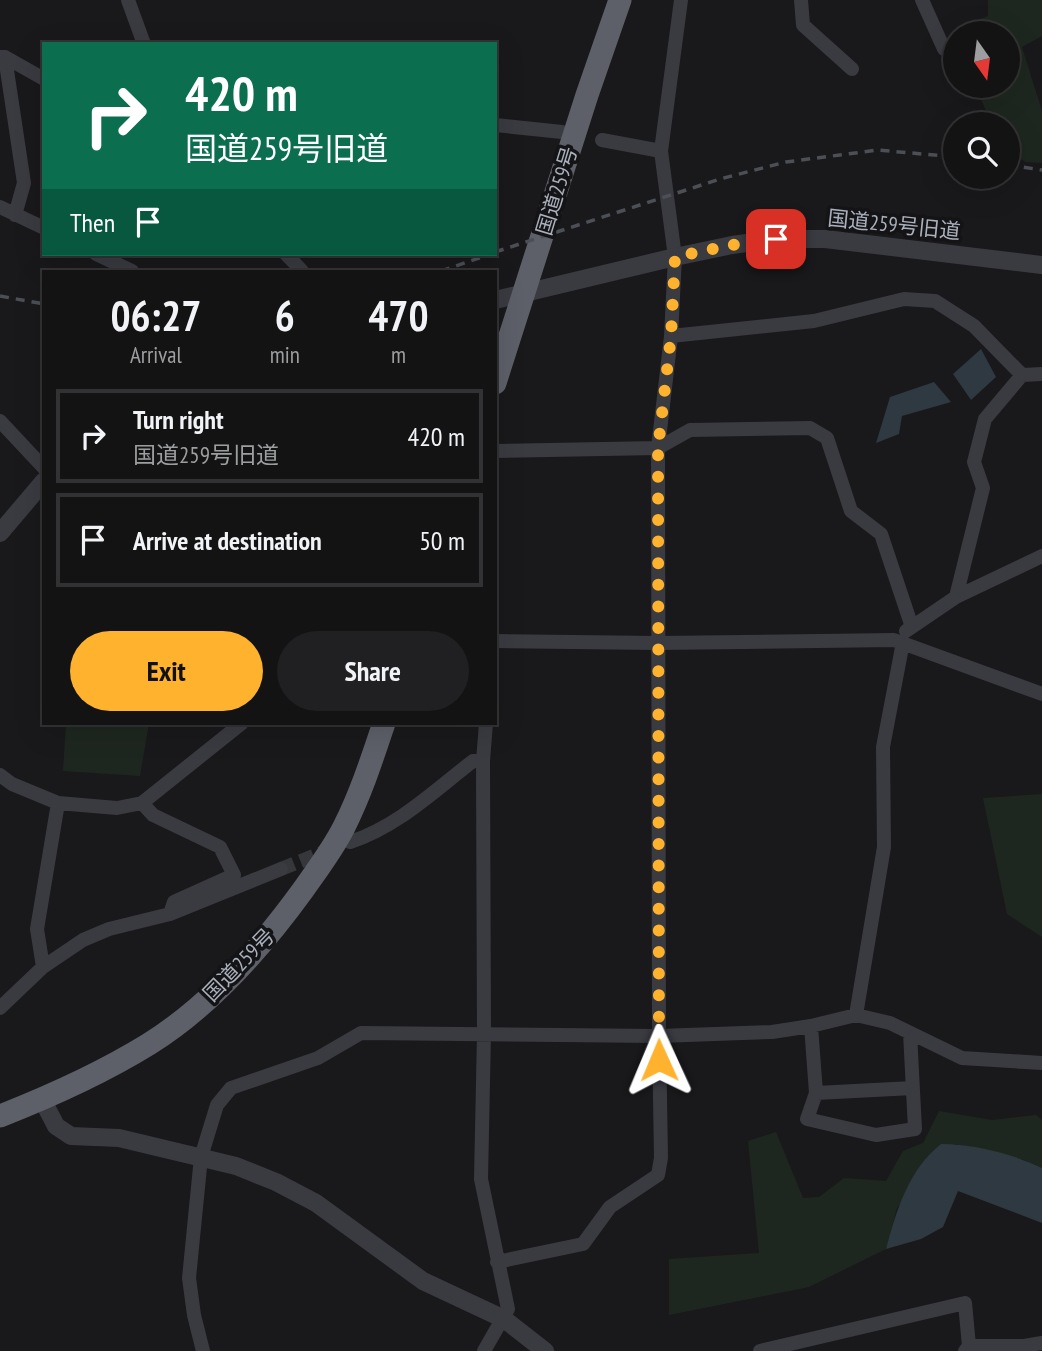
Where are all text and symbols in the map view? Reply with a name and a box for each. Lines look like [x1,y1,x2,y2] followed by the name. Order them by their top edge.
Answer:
[943,21,1020,98] north arrow
[943,21,1020,189] map controls
[185,61,298,125] text: 420 m
[70,70,161,161] icon: right
[943,112,1020,189] button: search
[185,127,388,169] text: 国道259号旧道
[530,143,583,238] street label: 国道259号
[129,203,167,241] icon: arrive
[826,204,962,245] street label: 国道259号旧道
[70,206,115,239] text: Then
[746,209,806,269] pin
[757,220,795,258] icon: arrive
[110,288,201,343] text: 06:27
[275,288,295,343] text: 6
[368,288,429,343] text: 470
[130,340,182,369] text: Arrival
[270,340,300,369] text: min
[391,340,406,369] text: m
[133,403,224,436] text: Turn right
[74,417,112,455] icon: right
[407,420,465,453] text: 420 m
[133,440,279,469] text: 国道259号旧道
[74,521,112,559] icon: arrive
[133,524,322,557] text: Arrive at destination
[419,524,465,557] text: 50 m
[70,631,263,711] button: Exit
[277,631,469,711] button: Share
[197,922,280,1007] street label: 国道259号
[622,1023,696,1097] position arrow

